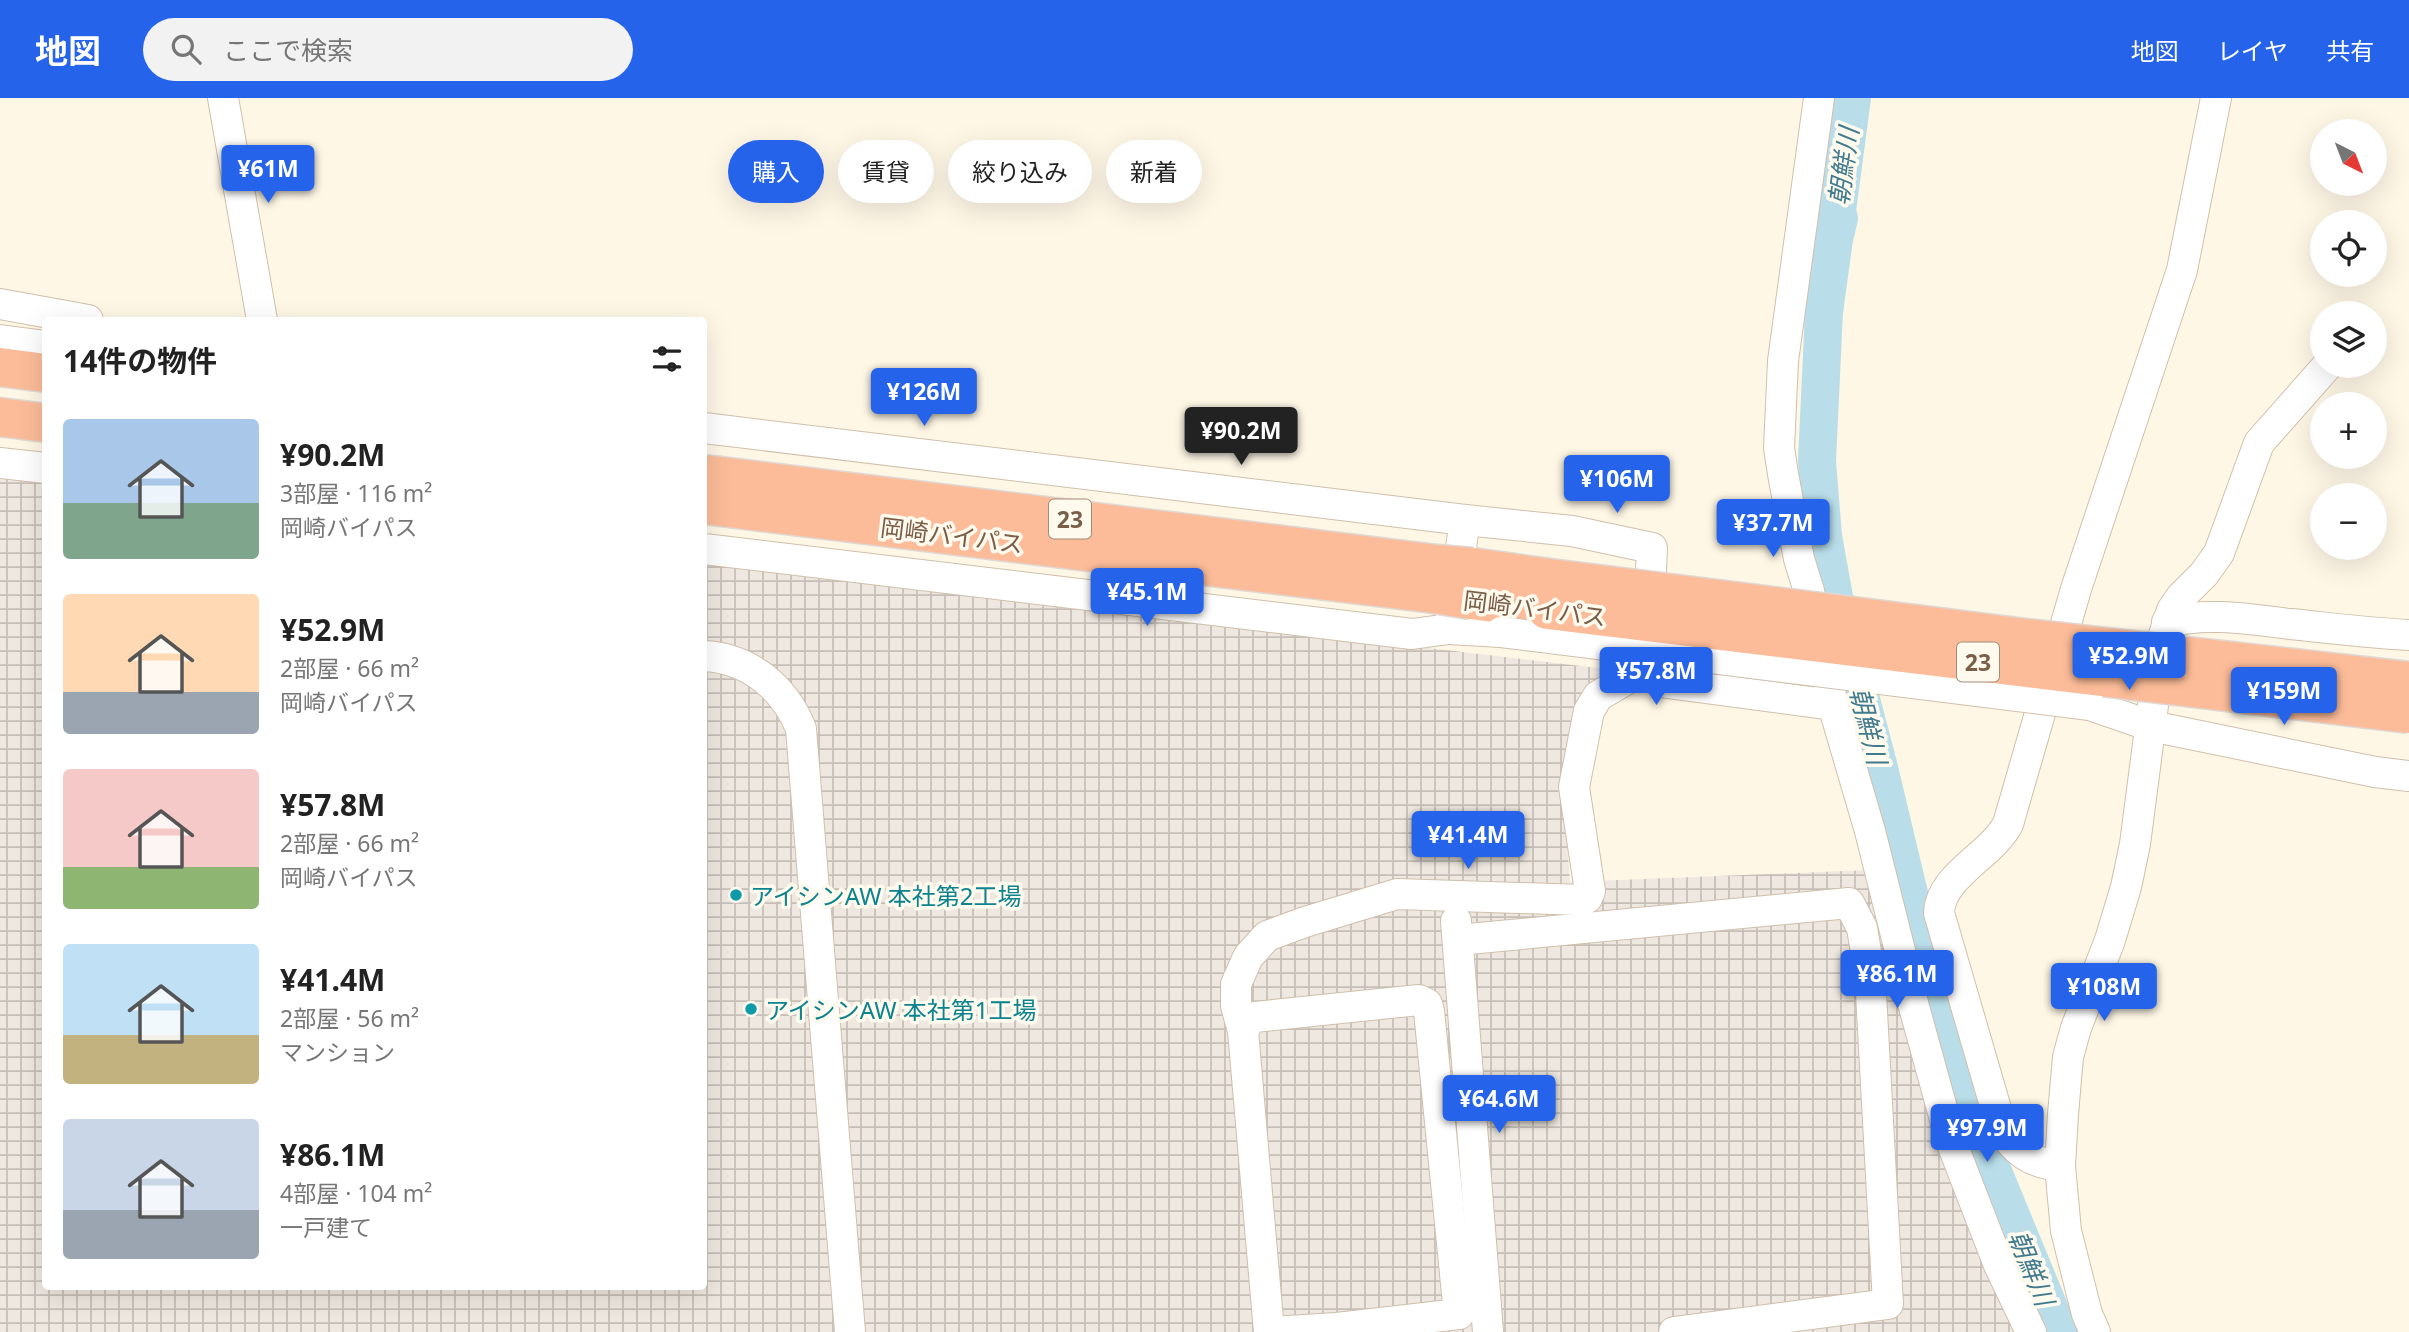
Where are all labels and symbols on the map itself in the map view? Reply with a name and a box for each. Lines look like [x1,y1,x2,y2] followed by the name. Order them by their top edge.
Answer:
[2310,119,2387,196] north arrow
[1820,122,1867,207] water label: 朝鮮川
[227,146,309,205] pin: ¥61M
[875,368,973,428] pin: ¥126M
[1184,408,1298,467] pin: ¥90.2M
[1568,456,1666,515] pin: ¥106M
[1049,500,1091,538] road number: 23
[1716,500,1830,559] pin: ¥37.7M
[879,510,1025,560] street label: 岡崎バイパス
[1090,568,1204,628] pin: ¥45.1M
[1462,583,1608,633] street label: 岡崎バイパス
[2072,632,2186,692] pin: ¥52.9M
[1957,642,1999,682] road number: 23
[1599,648,1713,707] pin: ¥57.8M
[2235,668,2333,727] pin: ¥159M
[1842,684,1897,771] water label: 朝鮮川
[1411,812,1525,871] pin: ¥41.4M
[750,879,1021,912] place label: アイシンAW 本社第2工場
[728,887,744,903] marker: アイシンAW 本社第2工場
[1840,950,1954,1010] pin: ¥86.1M
[2055,964,2153,1023] pin: ¥108M
[765,993,1036,1026] place label: アイシンAW 本社第1工場
[743,1001,759,1017] marker: アイシンAW 本社第1工場
[1442,1076,1556,1135] pin: ¥64.6M
[1930,1104,2044,1164] pin: ¥97.9M
[2001,1225,2064,1314] water label: 朝鮮川

